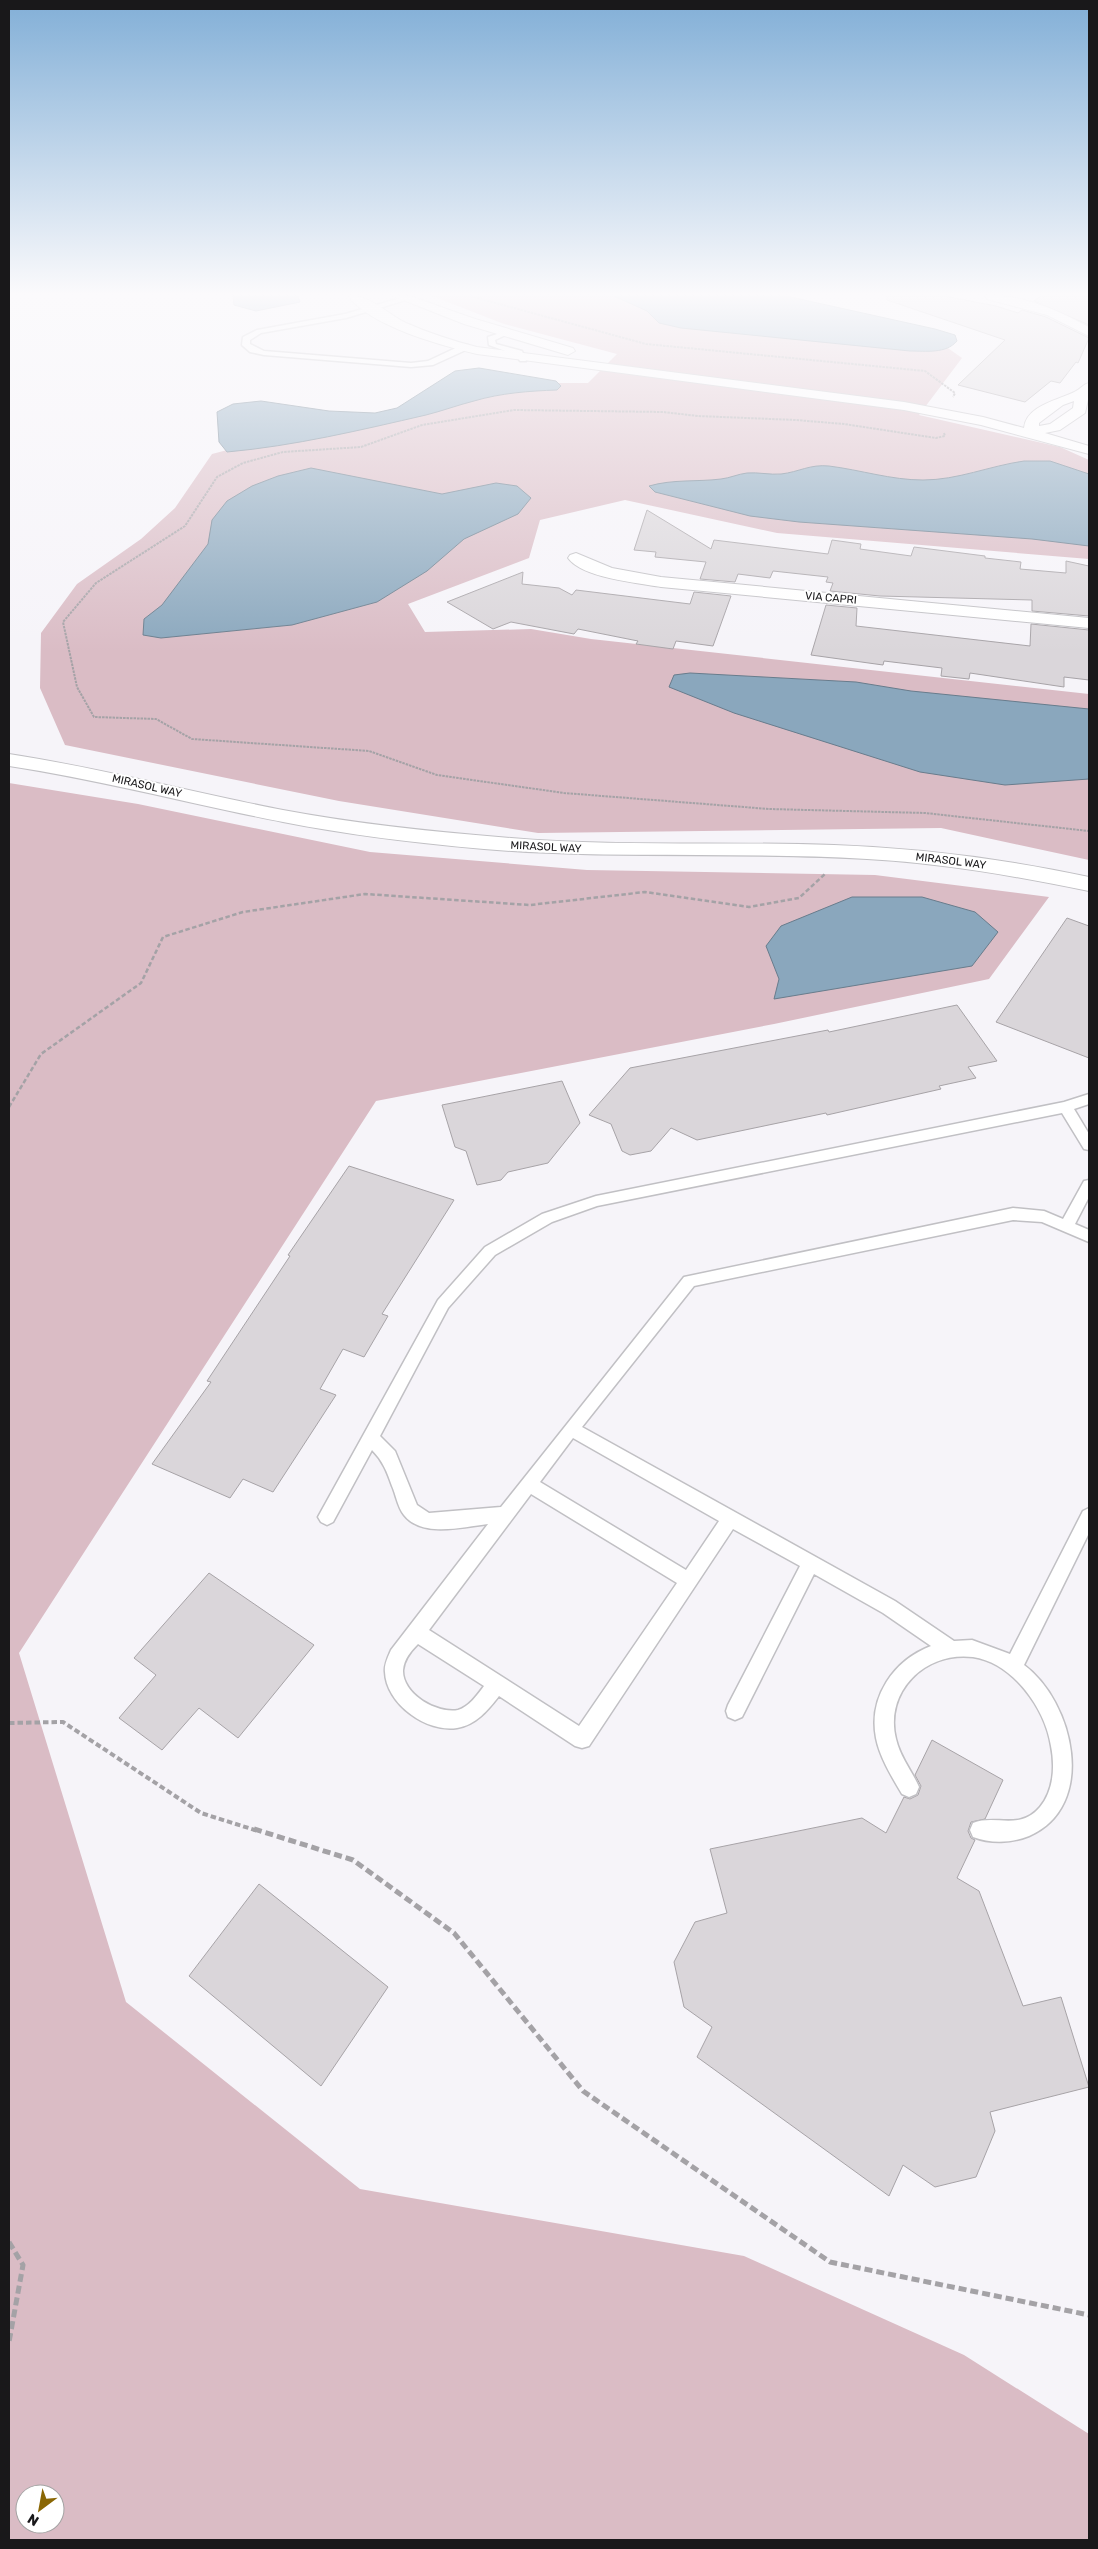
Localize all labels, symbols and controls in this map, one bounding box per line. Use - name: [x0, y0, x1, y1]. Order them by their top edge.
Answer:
- street label: VIA CAPRI: [805, 589, 857, 607]
- street label: MIRASOL WAY: [111, 772, 183, 800]
- street label: MIRASOL WAY: [510, 839, 582, 855]
- street label: MIRASOL WAY: [915, 850, 987, 872]
- north arrow: [15, 2484, 65, 2534]
- text: N: [25, 2510, 42, 2529]

